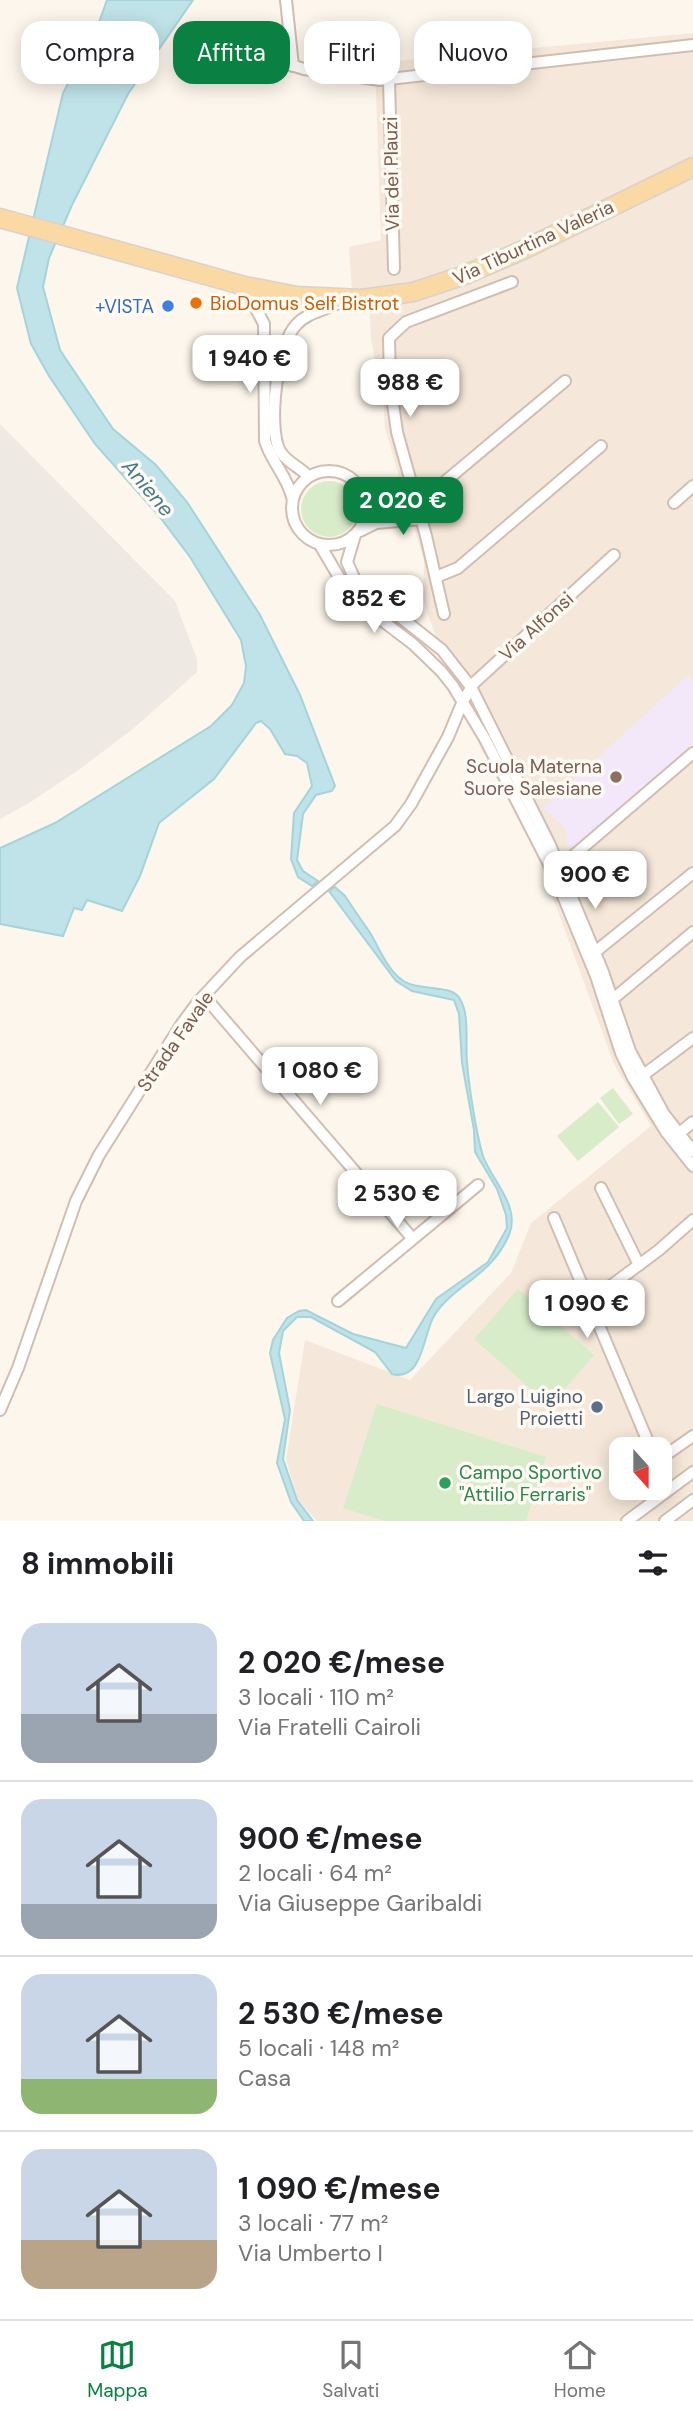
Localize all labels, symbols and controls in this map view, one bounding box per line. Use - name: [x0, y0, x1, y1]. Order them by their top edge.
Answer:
- chip: Compra: [21, 21, 159, 84]
- chip: Affitta: [173, 21, 290, 84]
- chip: Filtri: [304, 21, 400, 84]
- chip: Nuovo: [414, 21, 532, 84]
- street label: Via dei Plauzi: [378, 116, 405, 232]
- street label: Via Tiburtina Valeria: [449, 194, 618, 291]
- place label: BioDomus Self Bistrot: [210, 291, 399, 316]
- place label: +VISTA: [95, 294, 154, 319]
- marker: BioDomus Self Bistrot: [188, 295, 204, 311]
- marker: +VISTA: [160, 298, 176, 314]
- pin: 1 940 €: [185, 336, 315, 395]
- text: 1 940 €: [208, 343, 292, 373]
- pin: 988 €: [361, 360, 459, 419]
- text: 988 €: [376, 367, 444, 397]
- water label: Aniene: [115, 453, 180, 523]
- pin: 2 020 €: [338, 477, 468, 537]
- text: 2 020 €: [359, 485, 447, 515]
- pin: 852 €: [325, 576, 423, 635]
- text: 852 €: [341, 583, 407, 613]
- street label: Via Alfonsi: [494, 586, 579, 666]
- place label: Scuola Materna Suore Salesiane: [464, 754, 602, 801]
- marker: Scuola Materna Suore Salesiane: [608, 769, 624, 785]
- pin: 900 €: [546, 852, 644, 911]
- text: 900 €: [560, 859, 630, 889]
- street label: Strada Favale: [131, 986, 219, 1097]
- pin: 1 080 €: [255, 1048, 385, 1107]
- text: 1 080 €: [278, 1055, 362, 1085]
- pin: 2 530 €: [332, 1170, 462, 1230]
- text: 2 530 €: [354, 1178, 440, 1208]
- pin: 1 090 €: [522, 1280, 652, 1340]
- text: 1 090 €: [545, 1288, 629, 1318]
- place label: Largo Luigino Proietti: [467, 1384, 583, 1431]
- marker: Largo Luigino Proietti: [589, 1399, 605, 1415]
- north arrow: [609, 1437, 672, 1500]
- map controls: [609, 1437, 672, 1500]
- place label: Campo Sportivo "Attilio Ferraris": [459, 1460, 602, 1507]
- marker: Campo Sportivo "Attilio Ferraris": [437, 1475, 453, 1491]
- text: 8 immobili: [21, 1544, 174, 1583]
- icon: filters: [634, 1544, 672, 1582]
- text: 2 020 €/mese: [238, 1643, 445, 1682]
- icon: home: [77, 1651, 161, 1735]
- text: 3 locali · 110 m²: [238, 1682, 394, 1712]
- text: Via Fratelli Cairoli: [238, 1712, 421, 1742]
- text: 900 €/mese: [238, 1819, 423, 1858]
- icon: home: [77, 1827, 161, 1911]
- text: 2 locali · 64 m²: [238, 1858, 392, 1888]
- text: Via Giuseppe Garibaldi: [238, 1888, 482, 1918]
- text: 2 530 €/mese: [238, 1994, 444, 2033]
- icon: home: [77, 2002, 161, 2086]
- text: 5 locali · 148 m²: [238, 2033, 399, 2063]
- text: Casa: [238, 2063, 291, 2093]
- text: 1 090 €/mese: [238, 2169, 441, 2208]
- icon: home: [77, 2177, 161, 2261]
- text: 3 locali · 77 m²: [238, 2208, 388, 2238]
- text: Via Umberto I: [238, 2238, 383, 2268]
- tab: Mappa: [87, 2336, 148, 2403]
- tab: Salvati: [322, 2336, 379, 2403]
- tab: Home: [554, 2336, 606, 2403]

